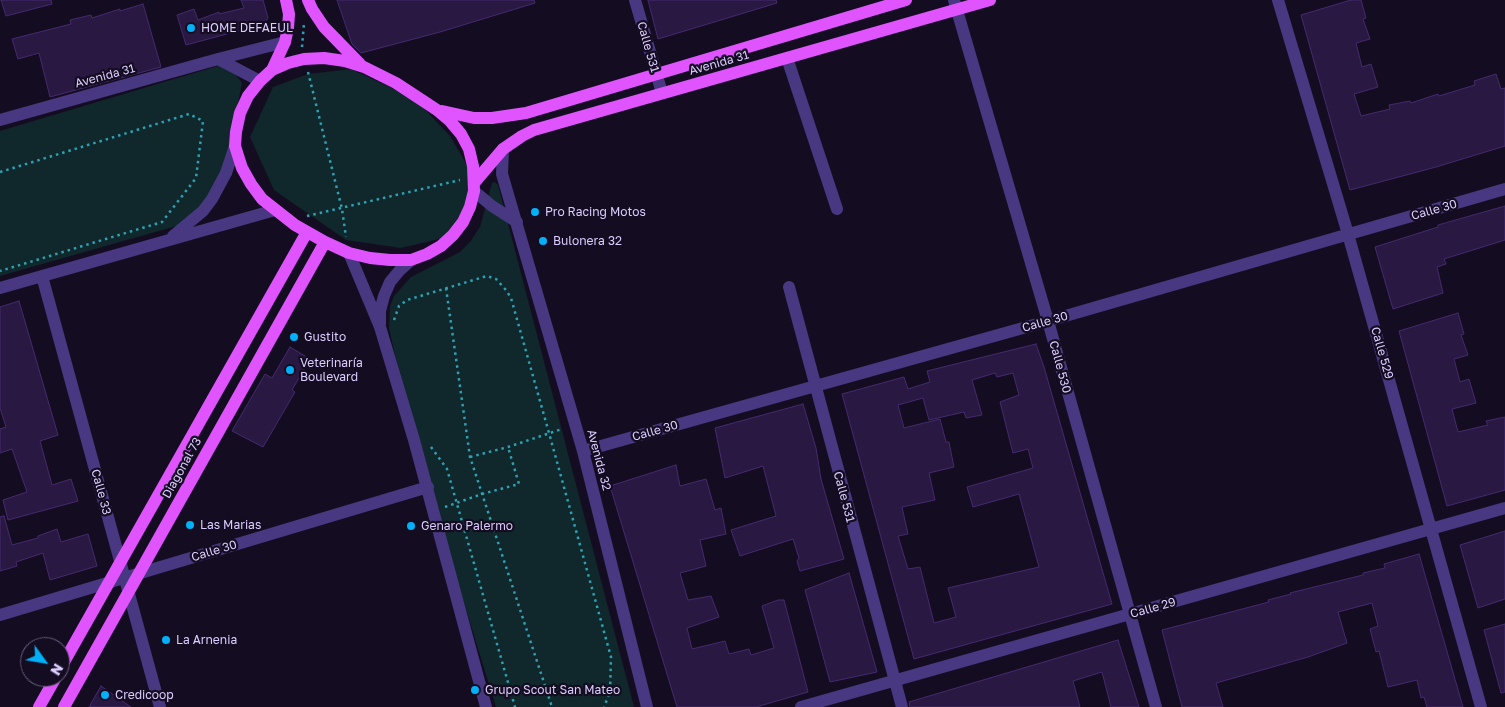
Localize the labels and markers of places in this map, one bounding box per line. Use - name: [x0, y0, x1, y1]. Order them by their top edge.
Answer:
- place label: HOME DEFAEUL: [201, 21, 293, 35]
- marker: HOME DEFAEUL: [185, 22, 197, 34]
- place label: Pro Racing Motos: [545, 205, 646, 219]
- marker: Pro Racing Motos: [529, 206, 541, 218]
- place label: Bulonera 32: [553, 234, 622, 248]
- marker: Bulonera 32: [537, 235, 549, 247]
- place label: Gustito: [304, 330, 346, 344]
- marker: Gustito: [288, 331, 300, 343]
- place label: Veterinaría Boulevard: [300, 356, 363, 384]
- marker: Veterinaría Boulevard: [284, 364, 296, 376]
- place label: Las Marias: [200, 518, 261, 532]
- marker: Las Marias: [184, 519, 196, 531]
- place label: Genaro Palermo: [421, 519, 513, 533]
- marker: Genaro Palermo: [405, 520, 417, 532]
- place label: La Arnenia: [176, 633, 237, 647]
- marker: La Arnenia: [160, 634, 172, 646]
- place label: Grupo Scout San Mateo: [485, 683, 620, 697]
- marker: Grupo Scout San Mateo: [469, 684, 481, 696]
- place label: Credicoop: [115, 688, 174, 702]
- marker: Credicoop: [99, 689, 111, 701]

